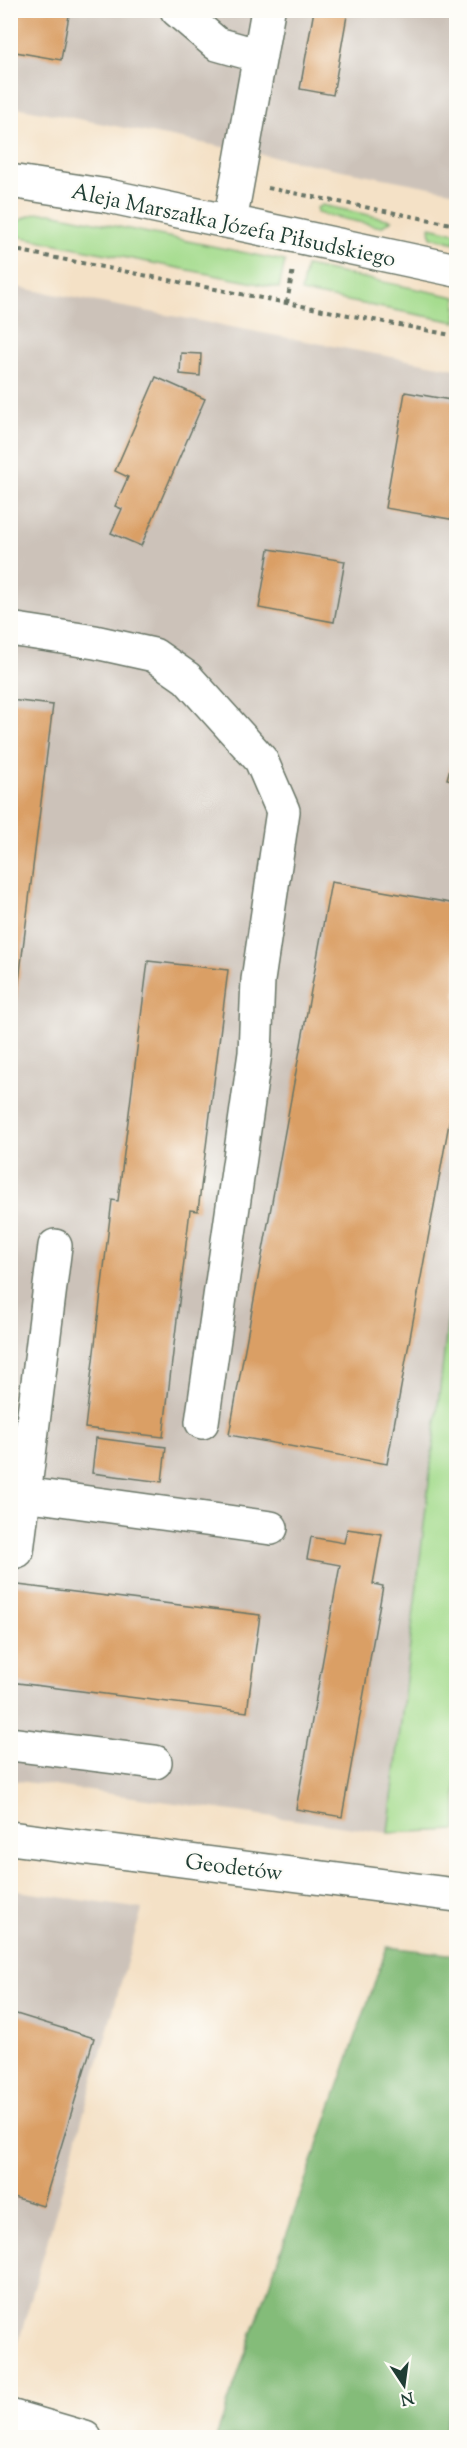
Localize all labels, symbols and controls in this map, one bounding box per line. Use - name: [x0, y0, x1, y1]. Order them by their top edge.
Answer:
- street label: Aleja Marszałka Józefa Piłsudskiego: [68, 177, 398, 277]
- street label: Geodetów: [183, 1847, 285, 1891]
- north arrow: [374, 2355, 434, 2415]
- text: N: [398, 2385, 416, 2410]

